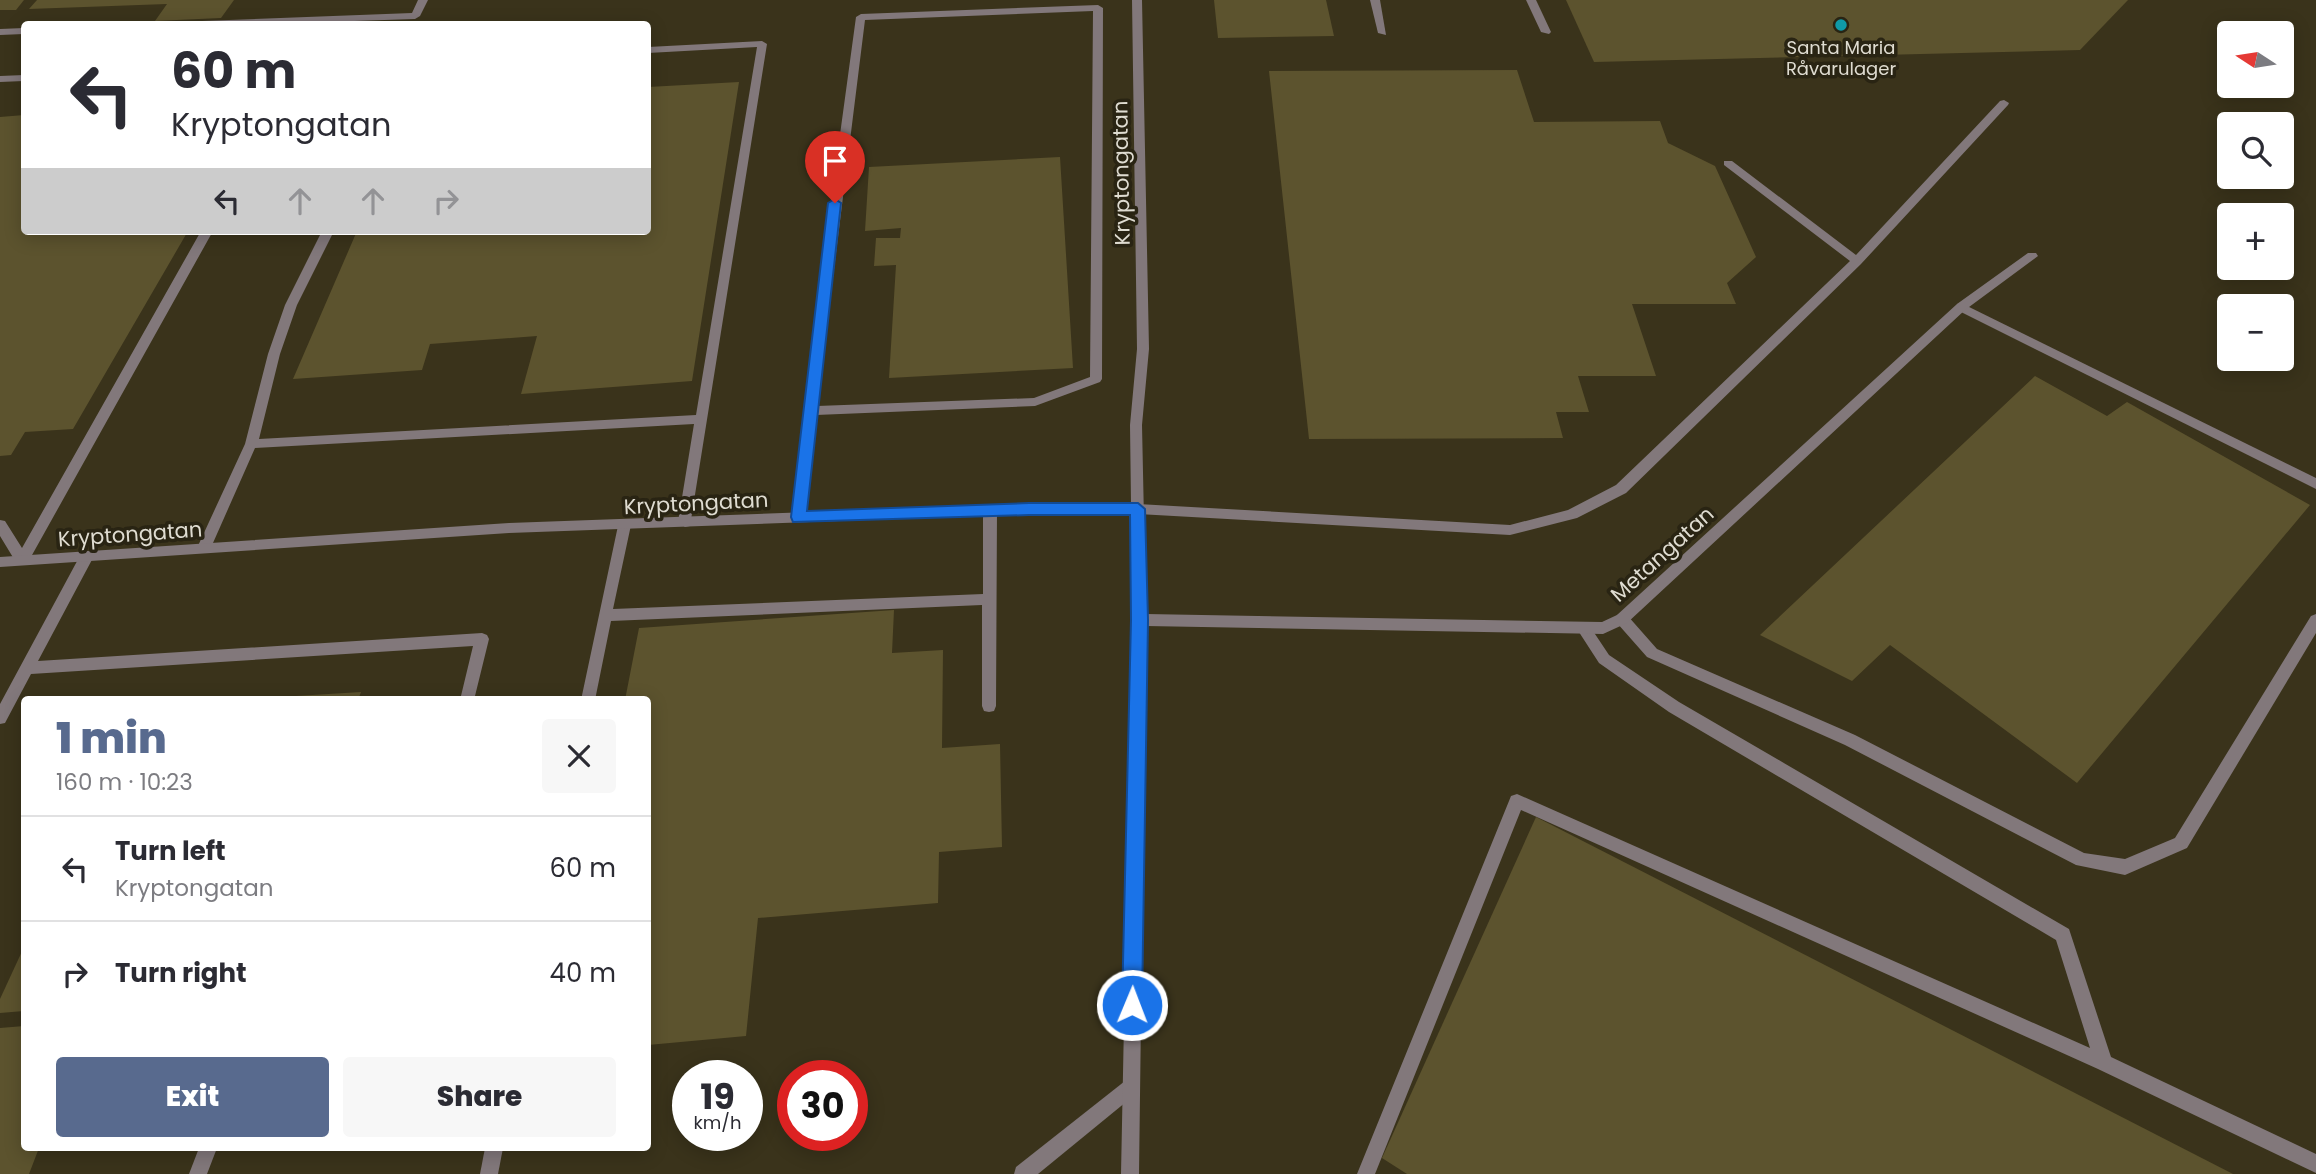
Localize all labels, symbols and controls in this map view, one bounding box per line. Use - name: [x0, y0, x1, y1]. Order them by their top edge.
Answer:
- marker: Santa Maria Råvarulager: [1833, 17, 1849, 33]
- north arrow: [2217, 21, 2294, 98]
- map controls: [2217, 21, 2294, 371]
- place label: Santa Maria Råvarulager: [1786, 35, 1896, 81]
- text: 60 m: [171, 37, 296, 105]
- icon: left: [56, 49, 147, 140]
- street label: Kryptongatan: [1105, 100, 1137, 246]
- text: Kryptongatan: [171, 102, 391, 147]
- button: search: [2217, 112, 2294, 189]
- pin: [805, 131, 865, 203]
- icon: arrive: [816, 142, 854, 180]
- icon: left: [208, 182, 246, 220]
- icon: ahead: [281, 182, 319, 220]
- icon: ahead: [354, 182, 392, 220]
- icon: right: [427, 182, 465, 220]
- button: +: [2217, 203, 2294, 280]
- button: −: [2217, 294, 2294, 371]
- street label: Kryptongatan: [623, 485, 769, 521]
- street label: Metangatan: [1604, 500, 1720, 608]
- street label: Kryptongatan: [57, 514, 203, 554]
- text: 1 min: [56, 709, 167, 768]
- button: close: [542, 719, 616, 793]
- text: 160 m · 10:23: [56, 766, 193, 798]
- text: Turn left: [115, 833, 226, 869]
- icon: left: [56, 850, 94, 888]
- text: 60 m: [549, 850, 616, 886]
- text: Kryptongatan: [115, 872, 273, 904]
- icon: right: [56, 955, 94, 993]
- text: Turn right: [115, 955, 247, 991]
- text: 40 m: [550, 955, 616, 991]
- position arrow: [1095, 968, 1169, 1042]
- button: Exit: [56, 1057, 329, 1137]
- button: Share: [343, 1057, 616, 1137]
- speed limit sign: 30: [777, 1060, 868, 1151]
- text: 19: [700, 1072, 735, 1121]
- text: km/h: [694, 1110, 741, 1135]

